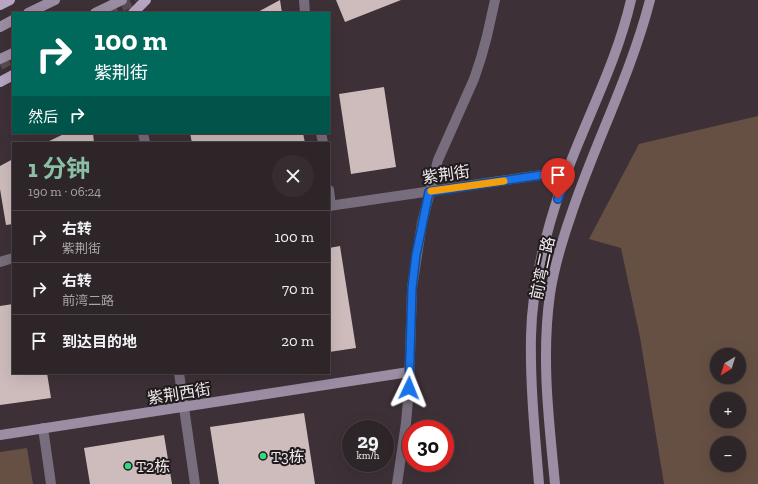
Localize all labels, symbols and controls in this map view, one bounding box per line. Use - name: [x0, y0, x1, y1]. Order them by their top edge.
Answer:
- text: 100 m: [94, 24, 167, 57]
- icon: right: [28, 28, 80, 80]
- text: 紫荆街: [94, 62, 148, 84]
- icon: right: [66, 104, 88, 126]
- text: 然后: [28, 108, 58, 126]
- text: 1 分钟: [28, 154, 90, 183]
- button: close: [272, 155, 314, 197]
- pin: [541, 158, 575, 199]
- street label: 紫荆街: [421, 162, 471, 187]
- icon: arrive: [547, 164, 569, 186]
- text: 190 m · 06:24: [28, 184, 101, 199]
- text: 右转: [62, 220, 92, 238]
- icon: right: [28, 226, 50, 248]
- text: 100 m: [275, 228, 314, 246]
- street label: 前湾二路: [527, 235, 558, 301]
- text: 紫荆街: [62, 241, 101, 256]
- text: 右转: [62, 272, 92, 290]
- icon: right: [28, 278, 50, 300]
- text: 70 m: [282, 280, 314, 298]
- text: 前湾二路: [62, 293, 114, 308]
- icon: arrive: [28, 330, 50, 352]
- text: 20 m: [281, 332, 314, 350]
- text: 到达目的地: [62, 333, 137, 351]
- north arrow: [710, 348, 746, 384]
- map controls: [710, 348, 746, 472]
- position arrow: [388, 367, 430, 409]
- street label: 紫荆西街: [146, 379, 212, 408]
- button: +: [710, 392, 746, 428]
- speed limit sign: 30: [402, 420, 454, 472]
- text: 29: [357, 429, 379, 453]
- button: −: [710, 436, 746, 472]
- place label: T3栋: [271, 447, 305, 466]
- text: km/h: [357, 450, 379, 462]
- marker: T3栋: [258, 451, 268, 461]
- place label: T2栋: [136, 457, 170, 476]
- marker: T2栋: [123, 461, 133, 471]

